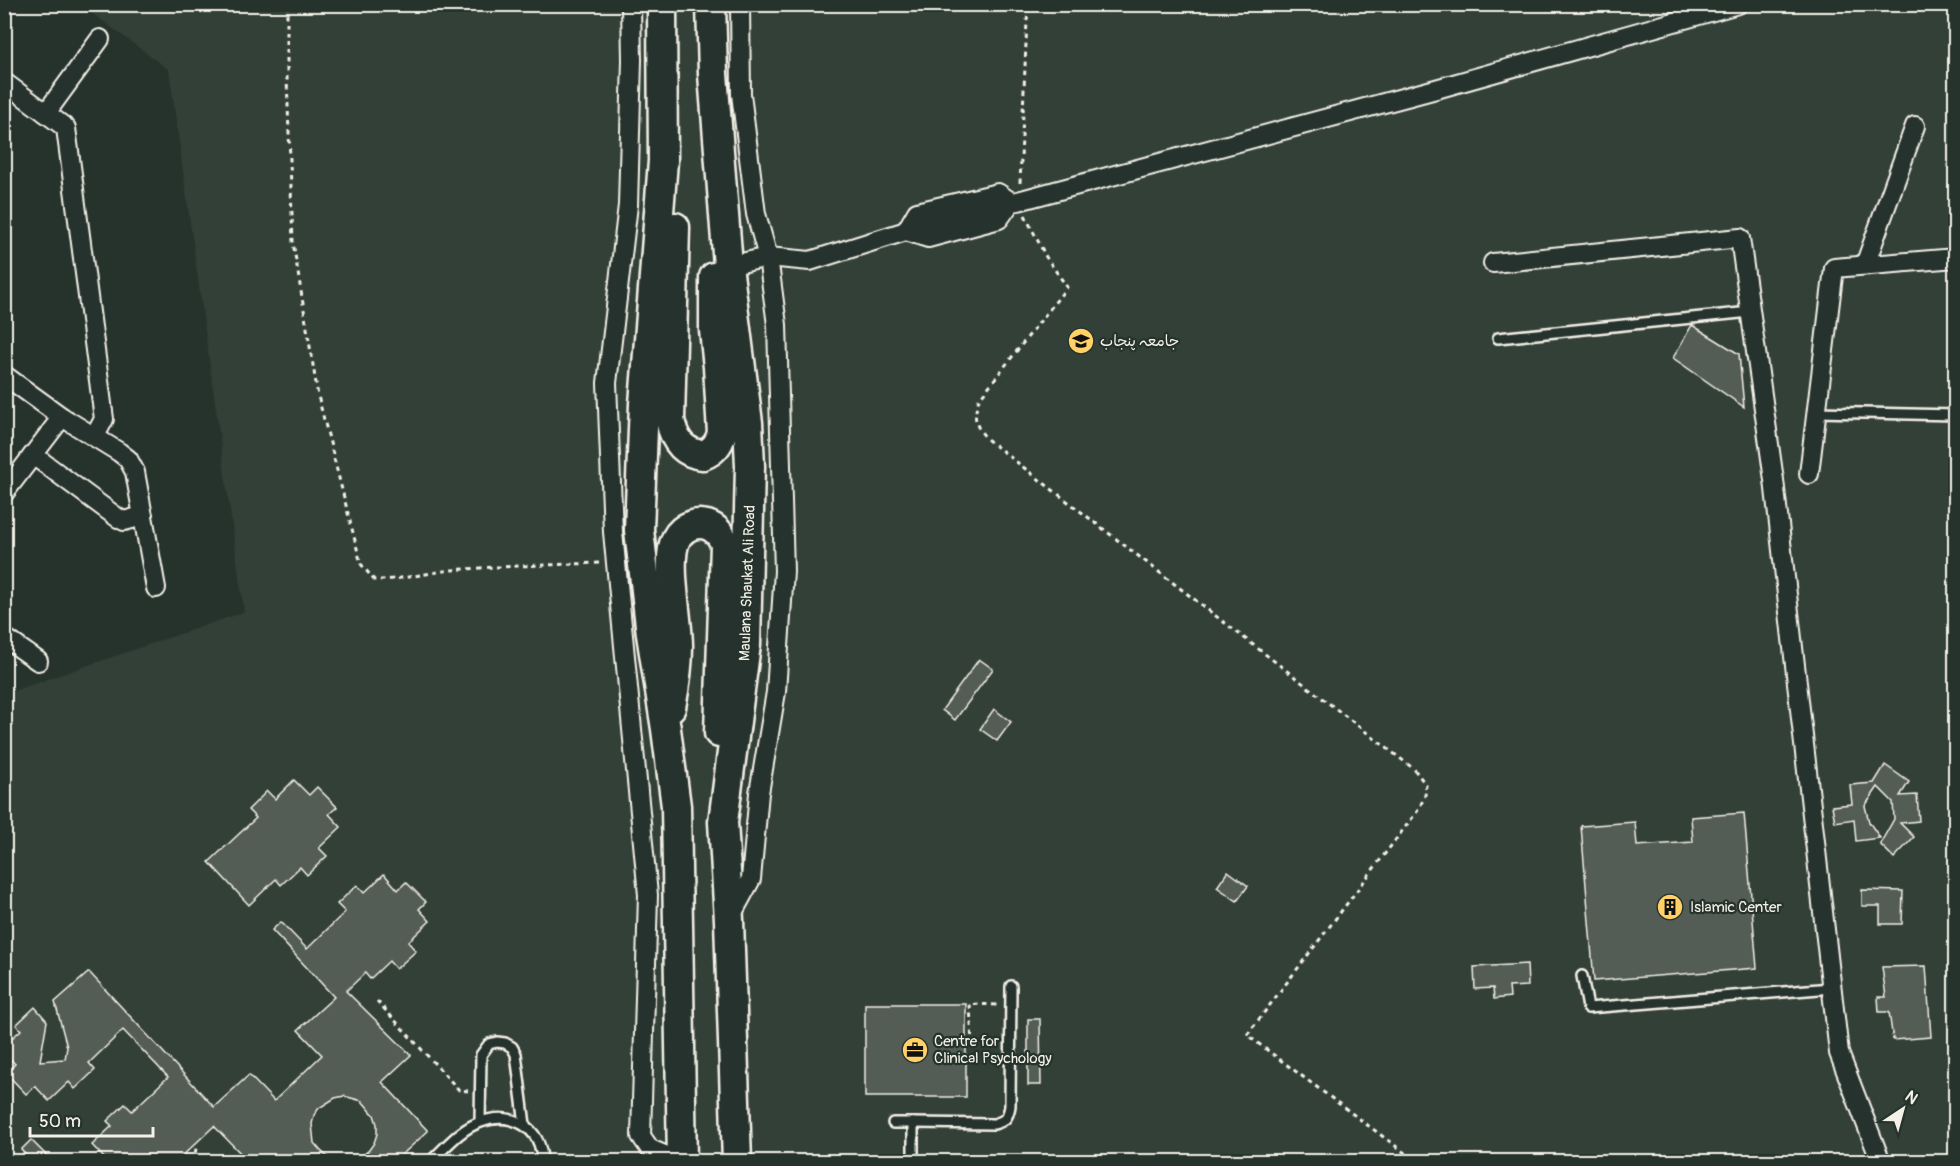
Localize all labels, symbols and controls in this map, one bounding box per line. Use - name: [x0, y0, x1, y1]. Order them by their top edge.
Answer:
- school or university icon: جامعہ پنجاب: [1066, 326, 1096, 356]
- place label: جامعہ پنجاب: [1100, 332, 1179, 351]
- street label: Maulana Shaukat Ali Road: [735, 505, 760, 661]
- building icon: Islamic Center: [1655, 892, 1685, 922]
- place label: Islamic Center: [1690, 898, 1782, 917]
- place label: Centre for Clinical Psychology: [934, 1032, 1052, 1068]
- office icon: Centre for Clinical Psychology: [900, 1035, 930, 1065]
- north arrow: [1873, 1079, 1933, 1139]
- text: N: [1901, 1086, 1922, 1109]
- scale bar: [30, 1100, 153, 1138]
- text: 50 m: [39, 1110, 81, 1133]

